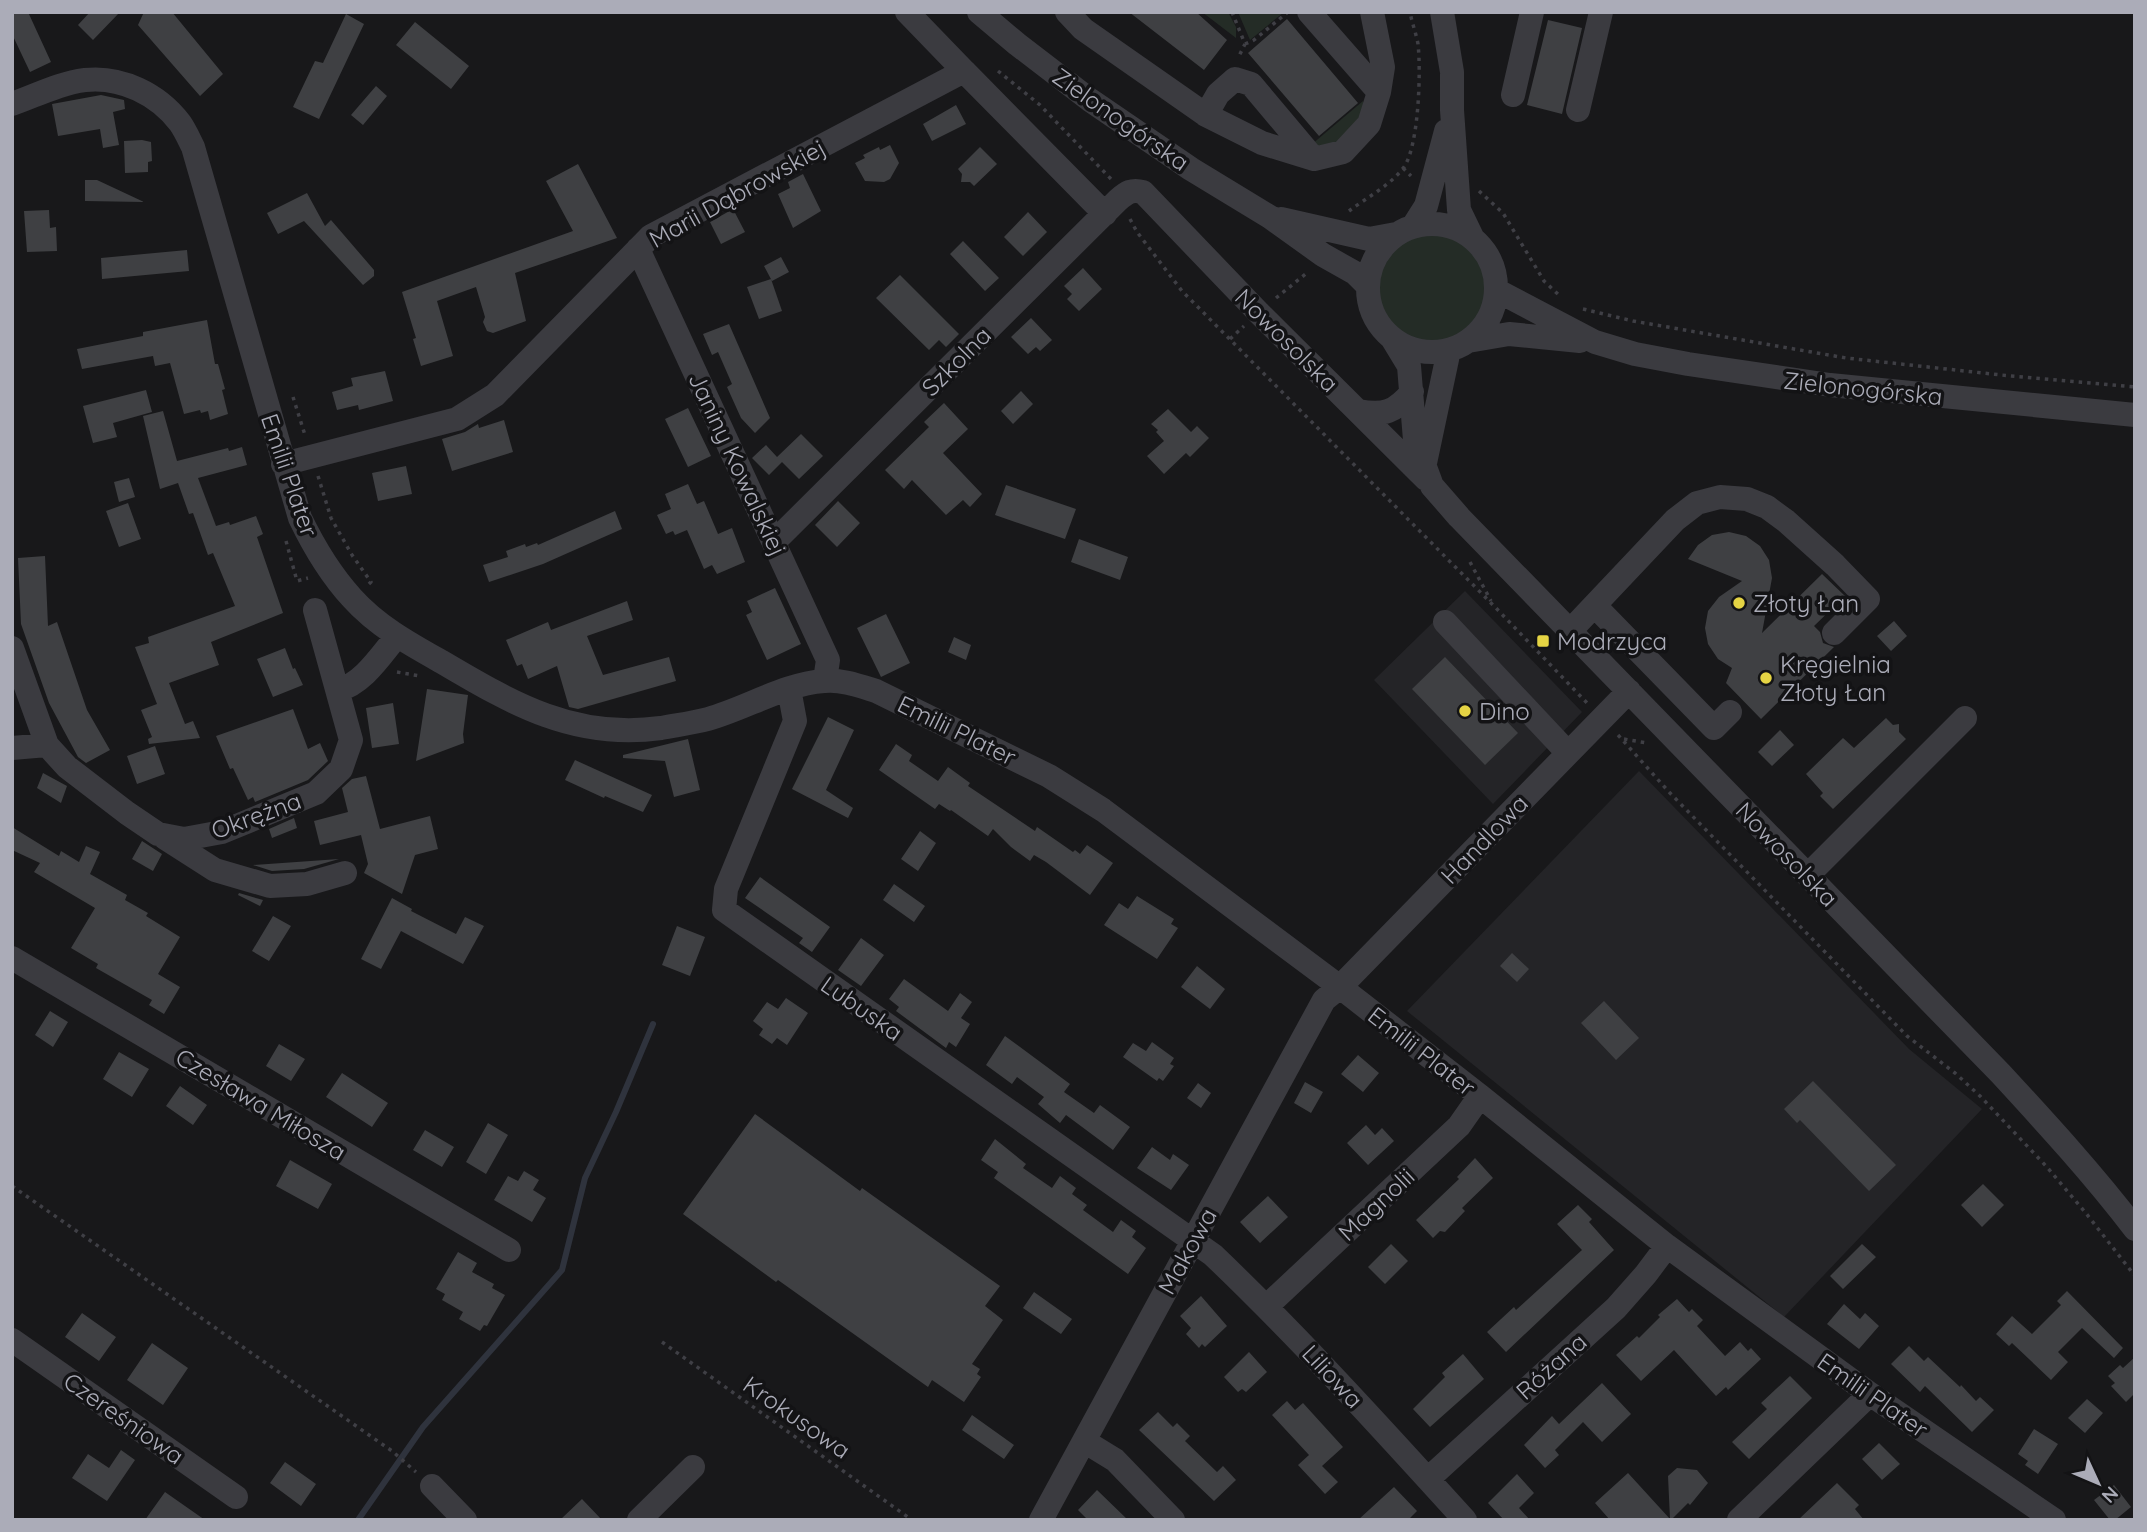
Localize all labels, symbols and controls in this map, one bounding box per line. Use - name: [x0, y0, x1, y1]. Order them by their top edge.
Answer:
- street label: Zielonogórska: [1047, 61, 1195, 177]
- street label: Marii Dąbrowskiej: [643, 132, 831, 254]
- street label: Nowosolska: [1229, 282, 1345, 398]
- street label: Szkolna: [915, 320, 997, 402]
- street label: Zielonogórska: [1782, 365, 1944, 411]
- street label: Janiny Kowalskiej: [682, 368, 794, 560]
- street label: Emilii Plater: [255, 410, 325, 540]
- place label: Złoty Łan: [1753, 588, 1859, 618]
- marker: Złoty Łan: [1731, 595, 1747, 611]
- place label: Modrzyca: [1557, 626, 1667, 656]
- marker: Modrzyca: [1535, 633, 1551, 649]
- place label: Kręgielnia Złoty Łan: [1780, 649, 1891, 707]
- marker: Kręgielnia Złoty Łan: [1758, 670, 1774, 686]
- street label: Emilii Plater: [893, 688, 1021, 772]
- place label: Dino: [1479, 696, 1530, 726]
- marker: Dino: [1457, 703, 1473, 719]
- street label: Okrężna: [207, 785, 305, 845]
- street label: Handlowa: [1434, 788, 1534, 890]
- street label: Nowosolska: [1730, 795, 1844, 913]
- street label: Lubuska: [815, 969, 909, 1047]
- street label: Emilii Plater: [1362, 1000, 1482, 1102]
- street label: Czesława Miłosza: [170, 1041, 352, 1167]
- street label: Magnolii: [1332, 1161, 1420, 1247]
- street label: Makowa: [1151, 1203, 1223, 1299]
- street label: Różana: [1509, 1326, 1593, 1406]
- street label: Liliowa: [1296, 1338, 1370, 1414]
- street label: Emilii Plater: [1812, 1346, 1934, 1444]
- street label: Czereśniowa: [58, 1365, 190, 1471]
- street label: Krokusowa: [738, 1369, 856, 1465]
- north arrow: [2063, 1448, 2133, 1518]
- text: N: [2097, 1481, 2124, 1508]

